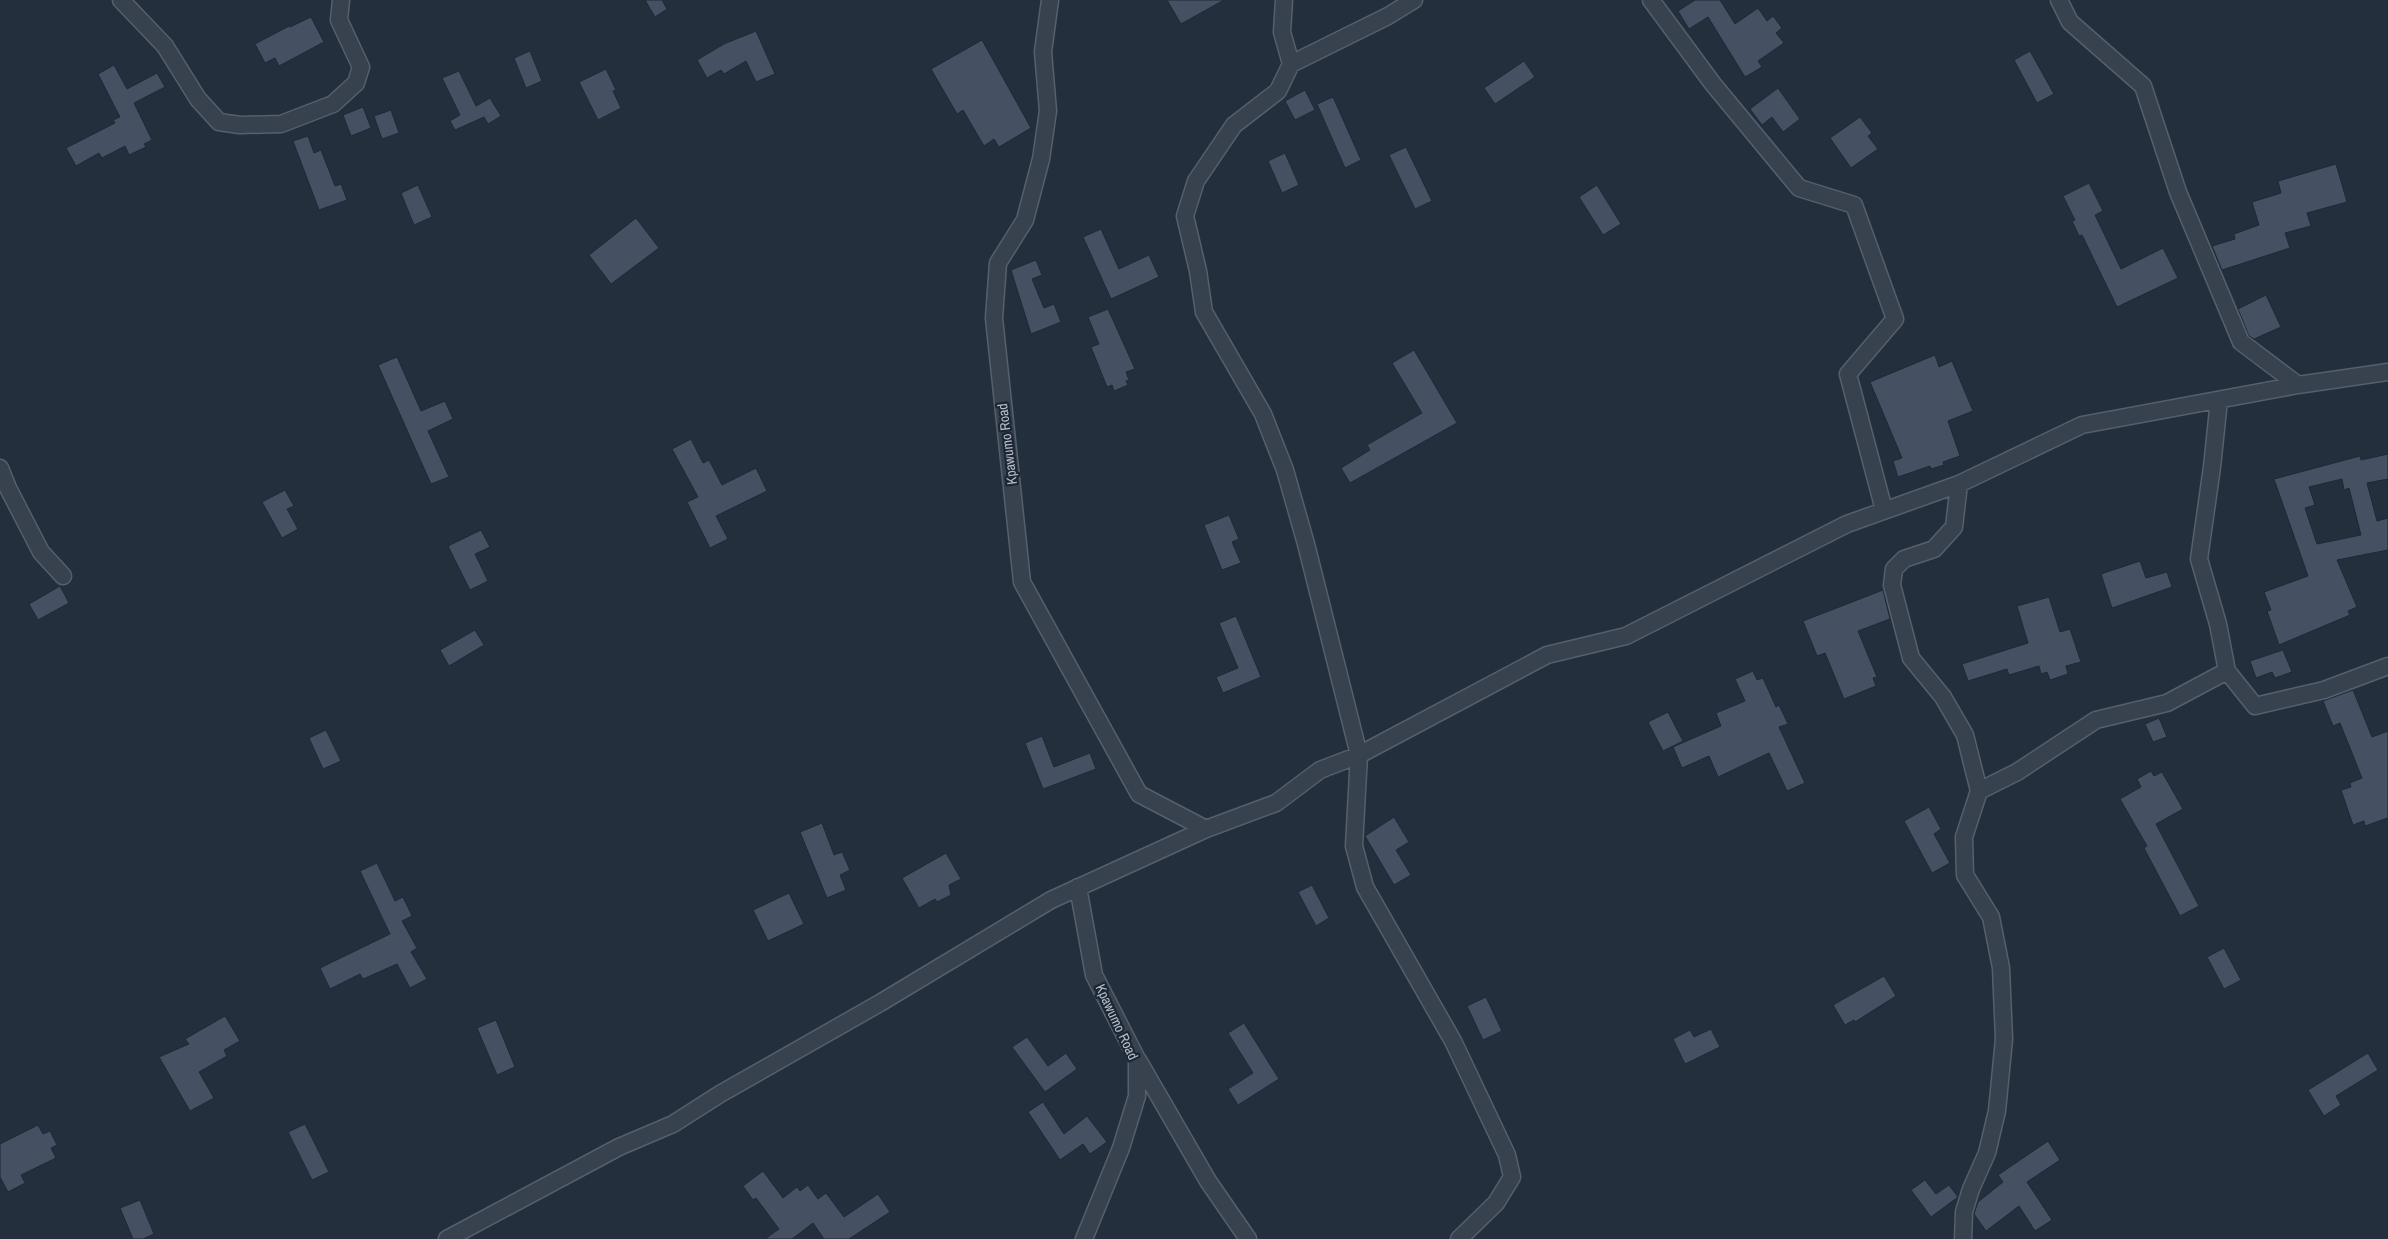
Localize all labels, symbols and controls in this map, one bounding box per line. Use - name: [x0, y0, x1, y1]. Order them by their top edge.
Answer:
- street label: Kpawumo Road: [993, 402, 1021, 486]
- street label: Kpawumo Road: [1092, 981, 1142, 1063]

